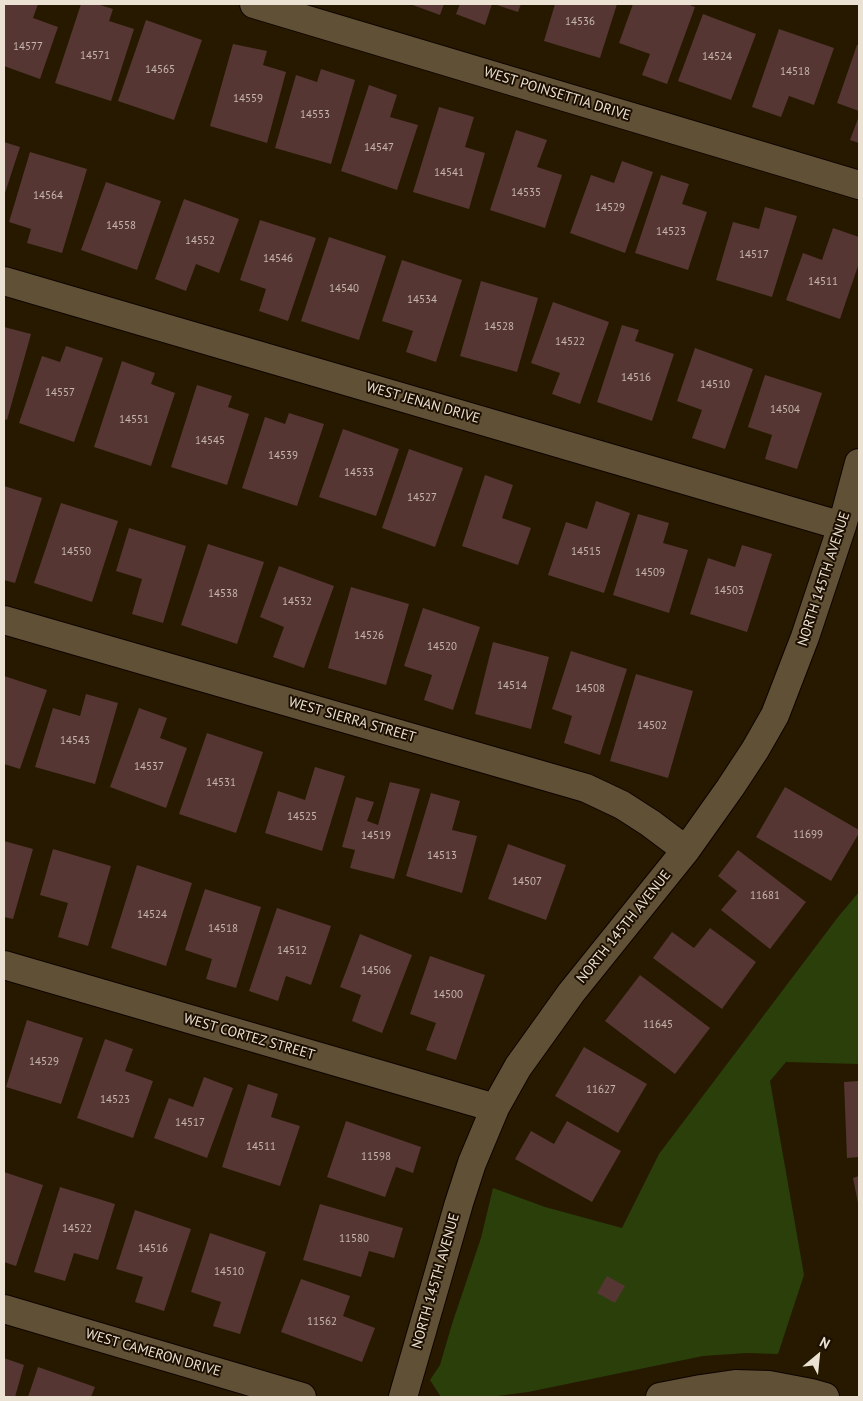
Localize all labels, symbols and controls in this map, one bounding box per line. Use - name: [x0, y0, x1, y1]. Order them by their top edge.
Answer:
- house number: 14536: [565, 15, 595, 29]
- house number: 14577: [13, 40, 43, 54]
- house number: 14571: [80, 49, 110, 63]
- house number: 14524: [702, 50, 732, 64]
- house number: 14565: [145, 63, 175, 77]
- street label: WEST POINSETTIA DRIVE: [482, 64, 632, 124]
- house number: 14518: [780, 65, 810, 79]
- house number: 14559: [233, 92, 263, 106]
- house number: 14553: [300, 108, 330, 122]
- house number: 14547: [364, 141, 394, 155]
- house number: 14541: [434, 166, 464, 180]
- house number: 14535: [511, 186, 541, 200]
- house number: 14564: [33, 189, 63, 203]
- house number: 14529: [595, 201, 625, 215]
- house number: 14558: [106, 219, 136, 233]
- house number: 14523: [656, 225, 686, 239]
- house number: 14552: [185, 234, 215, 248]
- house number: 14517: [739, 248, 769, 262]
- house number: 14546: [263, 252, 293, 266]
- house number: 14511: [808, 275, 838, 289]
- house number: 14540: [329, 282, 359, 296]
- house number: 14534: [407, 293, 437, 307]
- house number: 14528: [484, 320, 514, 334]
- house number: 14522: [555, 335, 585, 349]
- house number: 14516: [621, 371, 651, 385]
- house number: 14510: [700, 378, 730, 392]
- street label: WEST JENAN DRIVE: [364, 379, 482, 427]
- house number: 14557: [45, 386, 75, 400]
- house number: 14504: [770, 403, 800, 417]
- house number: 14551: [119, 413, 149, 427]
- house number: 14545: [195, 434, 225, 448]
- house number: 14539: [268, 449, 298, 463]
- house number: 14533: [344, 466, 374, 480]
- house number: 14527: [407, 491, 437, 505]
- street label: NORTH 145TH AVENUE: [794, 510, 854, 648]
- house number: 14550: [61, 545, 91, 559]
- house number: 14515: [571, 545, 601, 559]
- house number: 14509: [635, 566, 665, 580]
- house number: 14503: [714, 584, 744, 598]
- house number: 14538: [208, 587, 238, 601]
- house number: 14532: [282, 595, 312, 609]
- house number: 14526: [354, 629, 384, 643]
- house number: 14520: [427, 640, 457, 654]
- house number: 14514: [497, 679, 527, 693]
- house number: 14508: [575, 682, 605, 696]
- street label: WEST SIERRA STREET: [286, 694, 418, 746]
- house number: 14502: [637, 719, 667, 733]
- house number: 14543: [60, 734, 90, 748]
- house number: 14537: [134, 760, 164, 774]
- house number: 14531: [206, 776, 236, 790]
- house number: 14525: [287, 810, 317, 824]
- house number: 11699: [793, 828, 823, 842]
- house number: 14519: [361, 829, 391, 843]
- house number: 14513: [427, 849, 457, 863]
- street label: NORTH 145TH AVENUE: [573, 867, 675, 987]
- house number: 14507: [512, 875, 542, 889]
- house number: 11681: [750, 889, 780, 903]
- house number: 14524: [137, 908, 167, 922]
- house number: 14518: [208, 922, 238, 936]
- house number: 14512: [277, 944, 307, 958]
- house number: 14506: [361, 964, 391, 978]
- house number: 14500: [433, 988, 463, 1002]
- street label: WEST CORTEZ STREET: [181, 1010, 317, 1064]
- house number: 11645: [643, 1018, 673, 1032]
- house number: 14529: [29, 1055, 59, 1069]
- house number: 11627: [586, 1083, 616, 1097]
- house number: 14523: [100, 1093, 130, 1107]
- house number: 14517: [175, 1116, 205, 1130]
- house number: 14511: [246, 1140, 276, 1154]
- house number: 11598: [361, 1150, 391, 1164]
- street label: NORTH 145TH AVENUE: [409, 1211, 463, 1351]
- house number: 14522: [62, 1222, 92, 1236]
- house number: 11580: [339, 1232, 369, 1246]
- house number: 14516: [138, 1242, 168, 1256]
- house number: 14510: [214, 1265, 244, 1279]
- house number: 11562: [307, 1315, 337, 1329]
- street label: WEST CAMERON DRIVE: [83, 1326, 223, 1380]
- north arrow: [793, 1331, 843, 1381]
- text: N: [817, 1333, 833, 1353]

